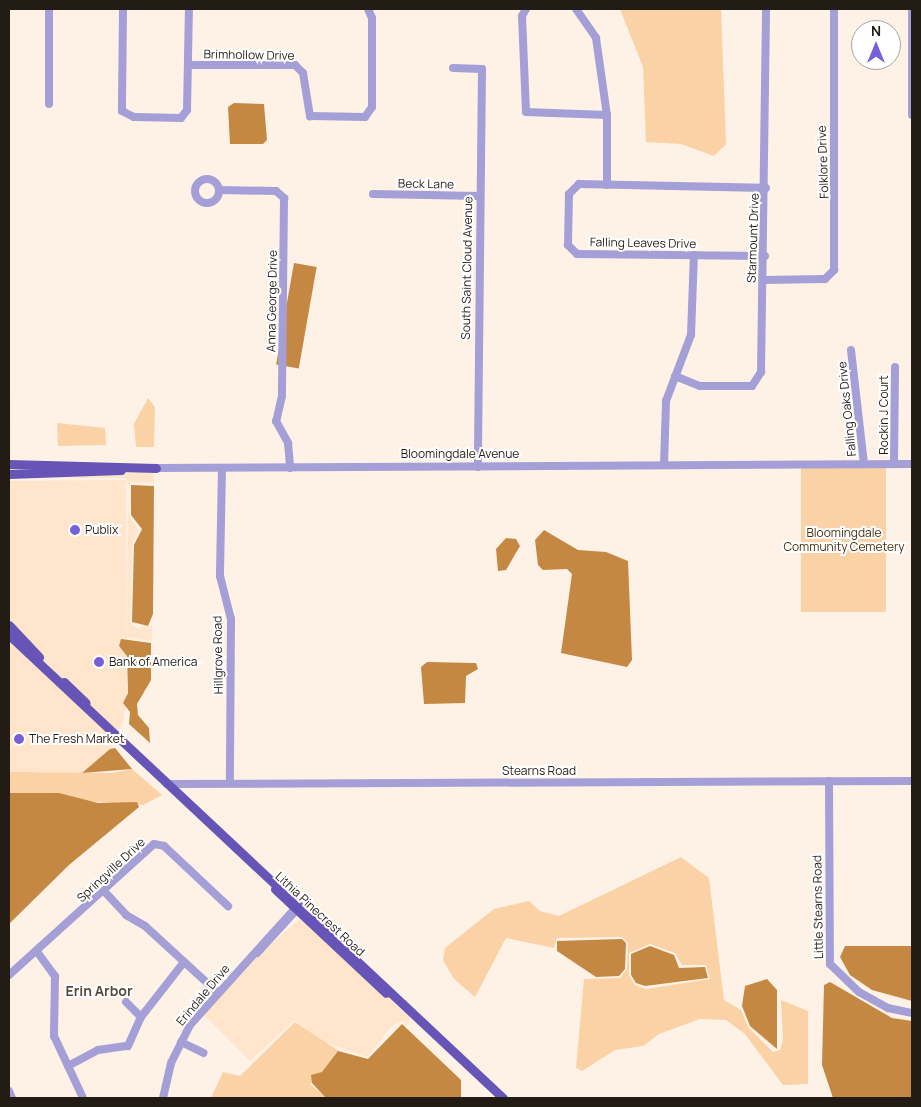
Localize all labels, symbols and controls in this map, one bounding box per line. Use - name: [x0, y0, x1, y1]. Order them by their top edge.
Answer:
- north arrow: [851, 20, 901, 70]
- text: N: [871, 21, 881, 40]
- street label: Brimhollow Drive: [203, 47, 295, 63]
- street label: Folklore Drive: [815, 125, 831, 199]
- street label: Beck Lane: [398, 176, 454, 192]
- street label: Starmount Drive: [744, 193, 762, 283]
- street label: South Saint Cloud Avenue: [459, 196, 475, 340]
- street label: Falling Leaves Drive: [590, 235, 696, 251]
- street label: Anna George Drive: [264, 250, 280, 352]
- street label: Falling Oaks Drive: [835, 361, 859, 457]
- street label: Rockin J Court: [877, 375, 891, 455]
- street label: Bloomingdale Avenue: [401, 447, 519, 461]
- place label: Publix: [85, 523, 118, 537]
- marker: Publix: [69, 524, 81, 536]
- park label: Bloomingdale Community Cemetery: [783, 526, 905, 554]
- street label: Hillgrove Road: [210, 616, 226, 694]
- place label: Bank of America: [109, 655, 197, 669]
- marker: Bank of America: [93, 656, 105, 668]
- place label: The Fresh Market: [29, 732, 125, 746]
- marker: The Fresh Market: [13, 733, 25, 745]
- street label: Stearns Road: [502, 764, 576, 778]
- street label: Springville Drive: [74, 835, 148, 905]
- street label: Little Stearns Road: [810, 855, 826, 959]
- street label: Lithia Pinecrest Road: [272, 869, 368, 959]
- street label: Erindale Drive: [173, 962, 233, 1028]
- district label: Erin Arbor: [65, 983, 133, 999]

